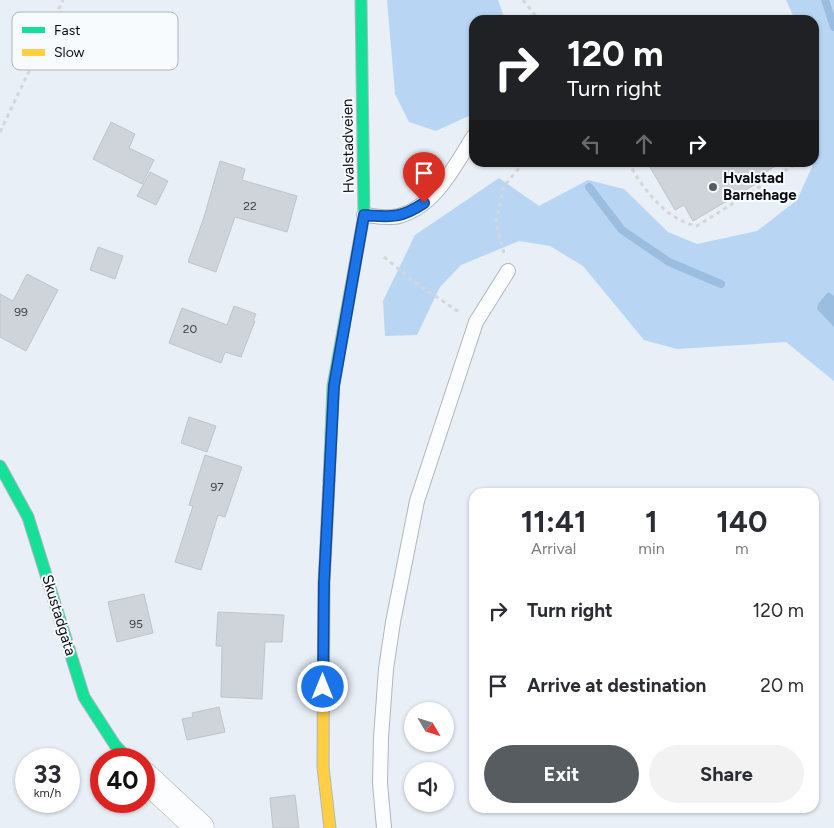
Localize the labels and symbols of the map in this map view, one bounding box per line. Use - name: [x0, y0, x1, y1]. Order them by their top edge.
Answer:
- legend: [12, 12, 178, 70]
- text: Fast: [54, 22, 80, 39]
- text: Slow: [54, 44, 85, 61]
- street label: Hvalstadveien: [338, 98, 358, 194]
- pin: [403, 152, 445, 203]
- place label: Hvalstad Barnehage: [723, 169, 797, 204]
- marker: Hvalstad Barnehage: [707, 181, 719, 193]
- house number: 22: [243, 199, 257, 213]
- house number: 99: [14, 305, 28, 319]
- house number: 20: [183, 322, 198, 336]
- house number: 97: [210, 480, 224, 494]
- street label: Skustadgata: [38, 572, 80, 658]
- house number: 95: [129, 617, 143, 631]
- position arrow: [296, 660, 348, 712]
- north arrow: [404, 702, 454, 752]
- speed limit sign: 40: [90, 748, 155, 813]

